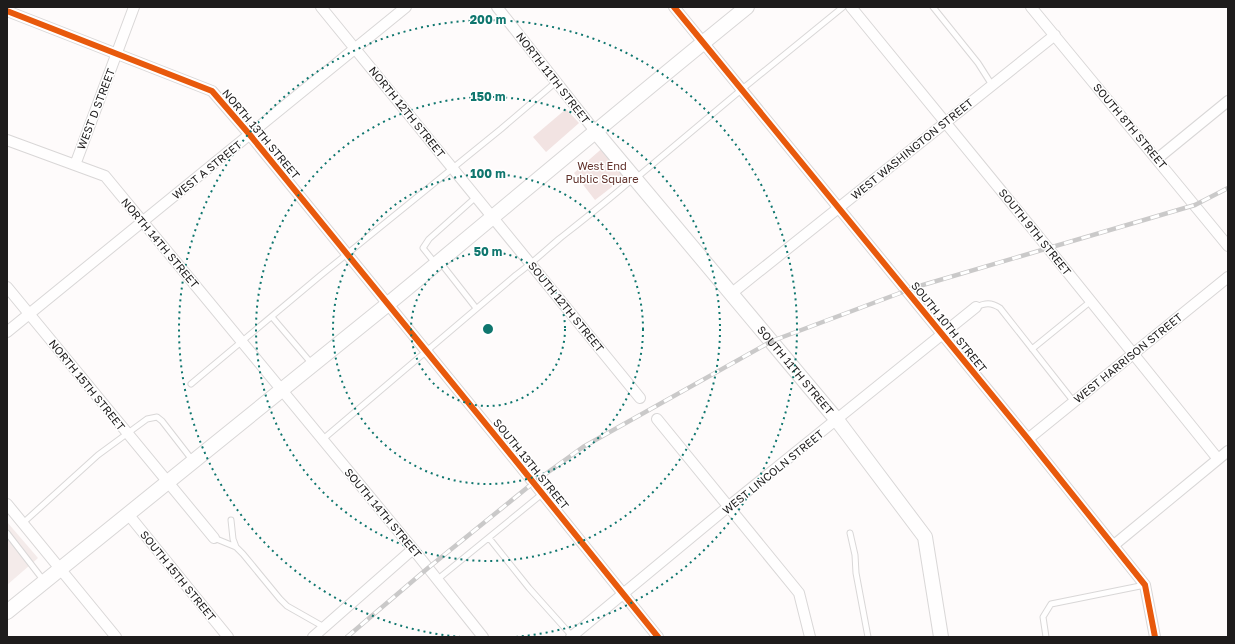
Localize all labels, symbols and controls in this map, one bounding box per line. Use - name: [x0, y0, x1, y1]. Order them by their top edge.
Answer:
- text: 200 m: [470, 12, 506, 27]
- street label: NORTH 11TH STREET: [514, 30, 593, 126]
- street label: NORTH 12TH STREET: [367, 64, 448, 160]
- street label: WEST D STREET: [74, 66, 117, 151]
- street label: SOUTH 8TH STREET: [1091, 80, 1170, 171]
- street label: NORTH 13TH STREET: [220, 86, 303, 181]
- text: 150 m: [471, 89, 505, 104]
- street label: WEST WASHINGTON STREET: [848, 95, 975, 202]
- street label: WEST A STREET: [169, 138, 244, 202]
- park label: West End Public Square: [565, 159, 639, 185]
- text: 100 m: [470, 166, 506, 181]
- street label: SOUTH 9TH STREET: [997, 186, 1074, 278]
- street label: NORTH 14TH STREET: [119, 195, 202, 290]
- text: 50 m: [474, 244, 502, 259]
- street label: SOUTH 12TH STREET: [526, 259, 607, 355]
- street label: SOUTH 10TH STREET: [909, 279, 990, 375]
- street label: WEST HARRISON STREET: [1071, 310, 1185, 405]
- centre of rings: [481, 322, 495, 336]
- street label: SOUTH 11TH STREET: [755, 323, 837, 417]
- street label: NORTH 15TH STREET: [47, 337, 128, 433]
- street label: SOUTH 13TH STREET: [491, 416, 572, 512]
- street label: WEST LINCOLN STREET: [719, 427, 826, 516]
- street label: SOUTH 14TH STREET: [342, 465, 425, 560]
- street label: SOUTH 15TH STREET: [138, 528, 219, 624]

